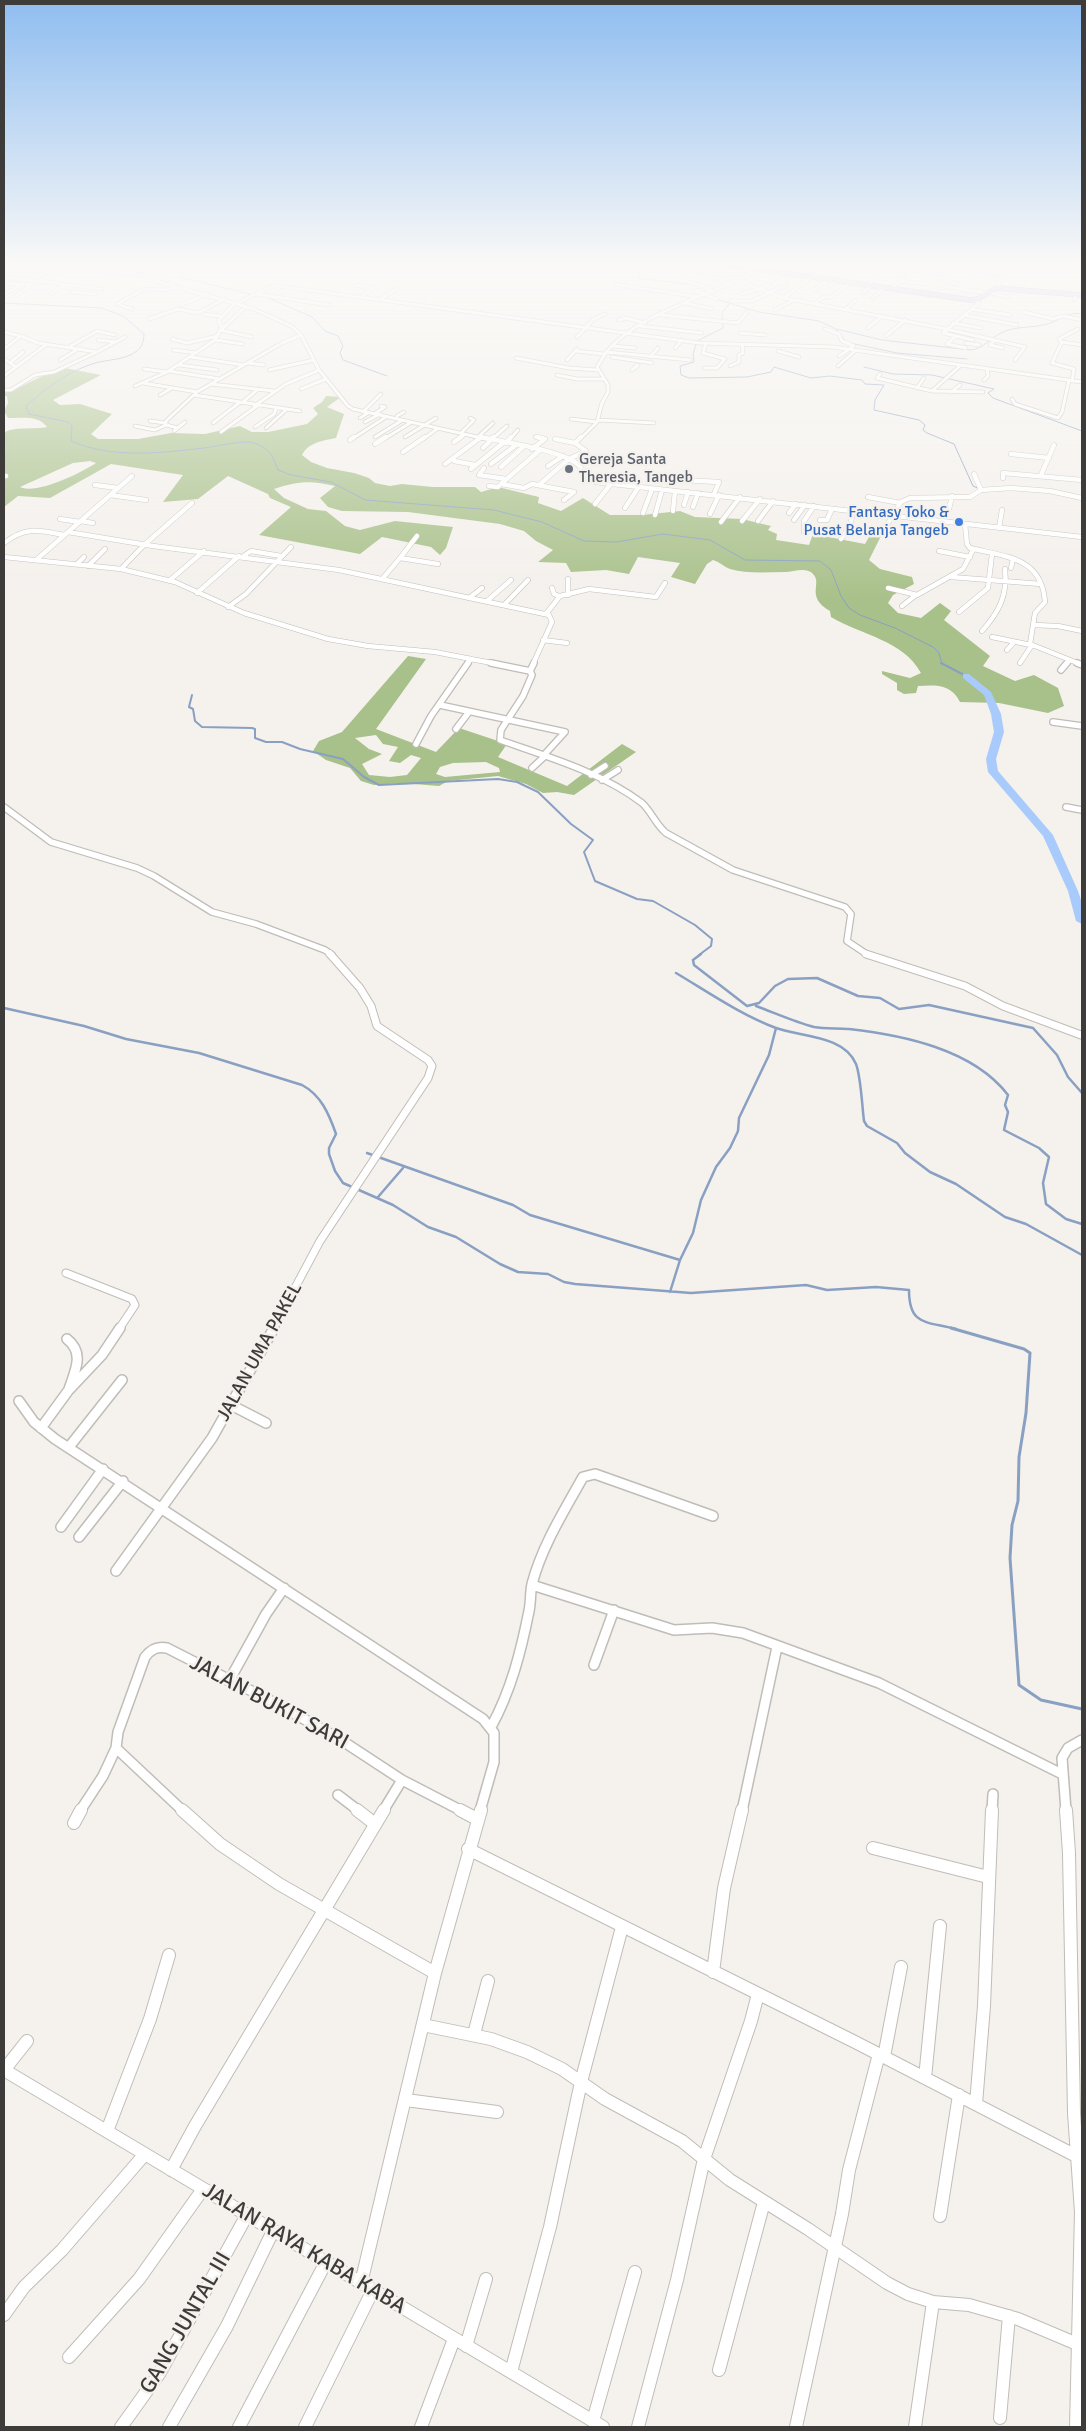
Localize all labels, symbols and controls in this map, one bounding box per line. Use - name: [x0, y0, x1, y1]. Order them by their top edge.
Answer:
- place label: Gereja Santa Theresia, Tangeb: [579, 450, 693, 488]
- marker: Gereja Santa Theresia, Tangeb: [563, 463, 575, 475]
- place label: Fantasy Toko & Pusat Belanja Tangeb: [804, 503, 949, 541]
- marker: Fantasy Toko & Pusat Belanja Tangeb: [953, 516, 965, 528]
- street label: JALAN UMA PAKEL: [212, 1279, 308, 1425]
- street label: JALAN BUKIT SARI: [185, 1650, 353, 1756]
- street label: JALAN RAYA KABA KABA: [197, 2178, 411, 2320]
- street label: GANG JUNTAL III: [135, 2247, 237, 2399]

